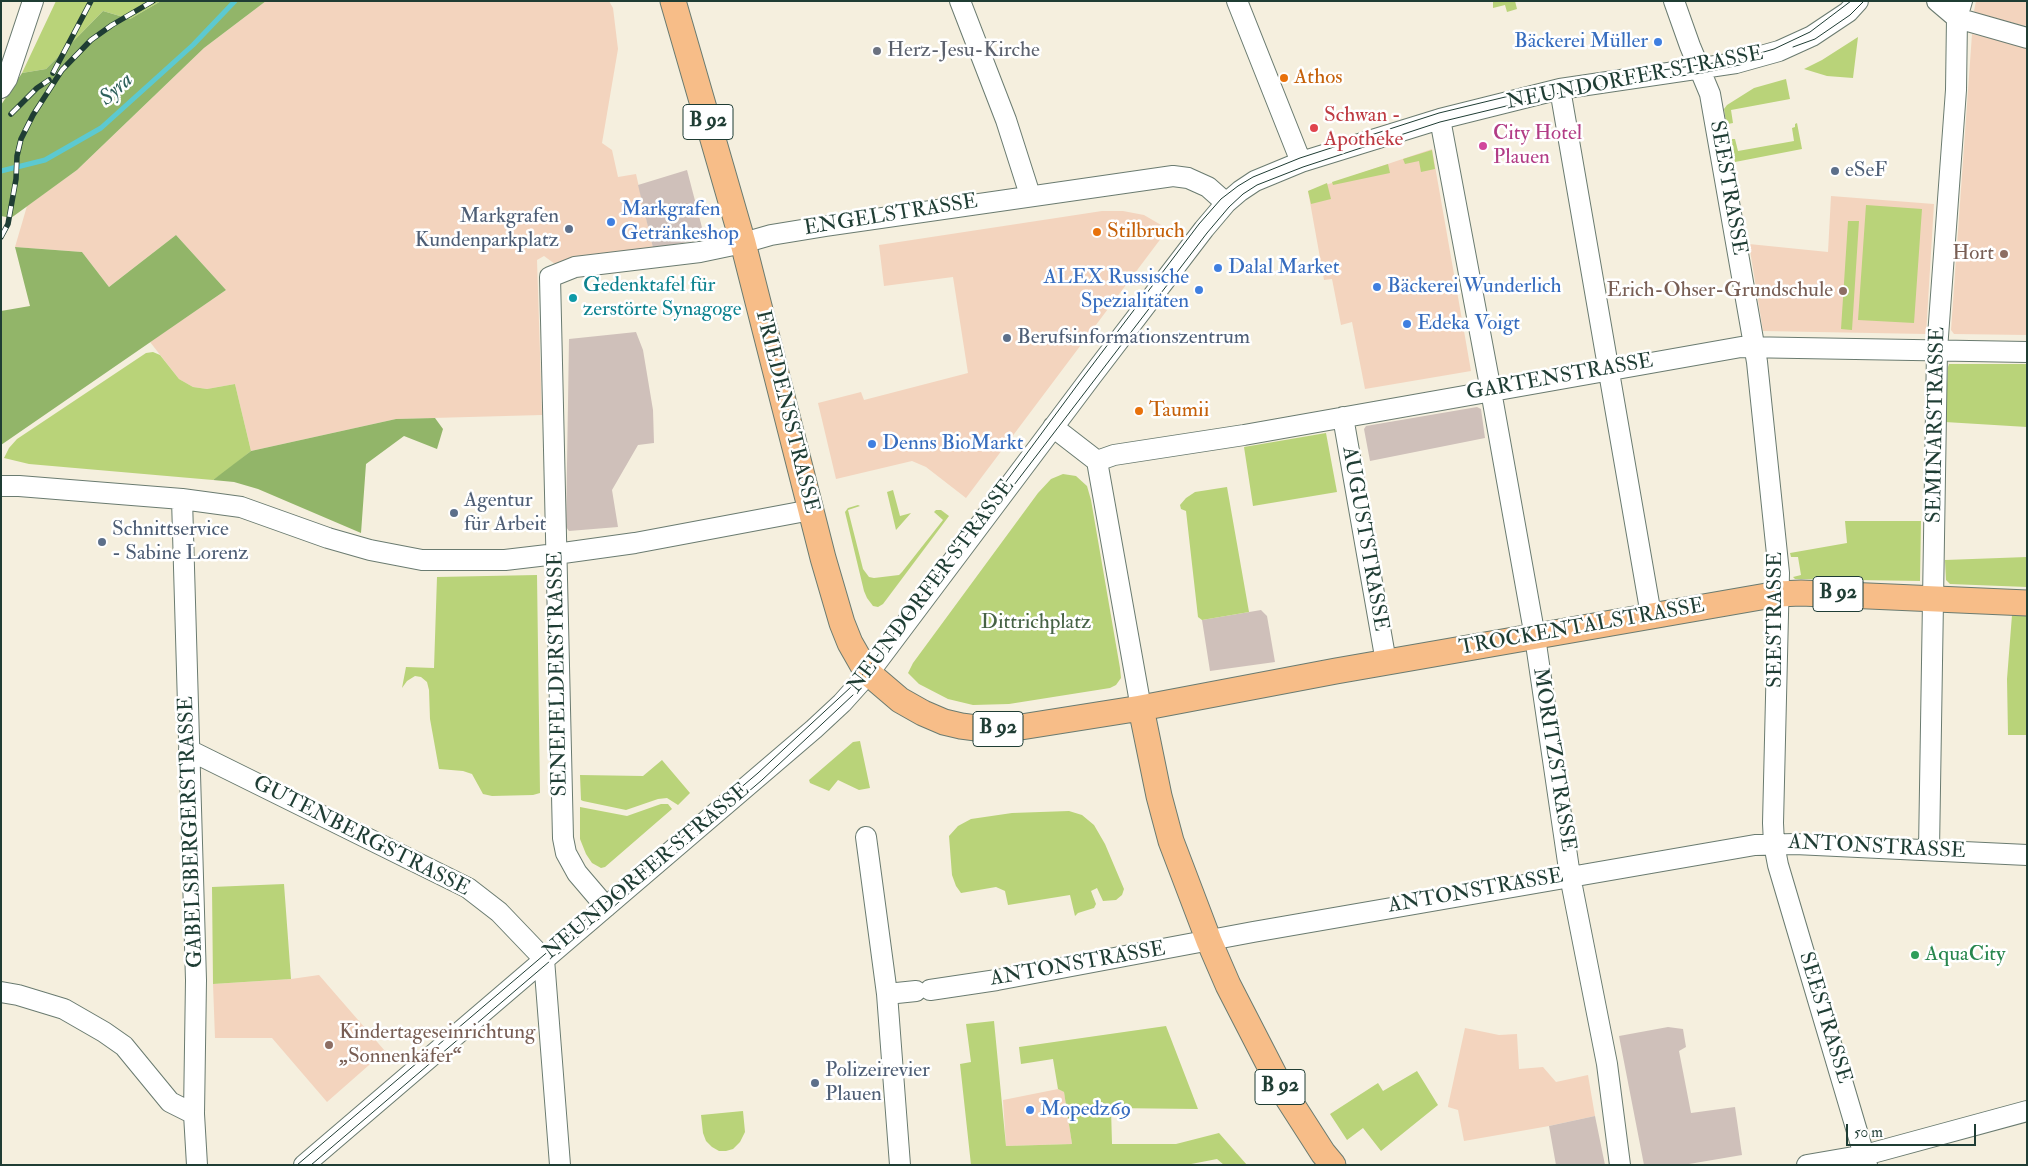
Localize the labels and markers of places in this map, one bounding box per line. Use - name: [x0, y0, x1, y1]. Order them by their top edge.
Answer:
- place label: Bäckerei Müller: [1514, 29, 1648, 55]
- marker: Bäckerei Müller: [1652, 36, 1664, 48]
- place label: Herz-Jesu-Kirche: [887, 38, 1040, 64]
- marker: Herz-Jesu-Kirche: [871, 45, 883, 57]
- place label: Athos: [1294, 65, 1342, 91]
- marker: Athos: [1278, 72, 1290, 84]
- place label: Schwan - Apotheke: [1324, 103, 1403, 153]
- place label: City Hotel Plauen: [1493, 121, 1582, 171]
- marker: Schwan - Apotheke: [1308, 122, 1320, 134]
- marker: City Hotel Plauen: [1477, 140, 1489, 152]
- place label: eSeF: [1845, 158, 1887, 184]
- marker: eSeF: [1829, 165, 1841, 177]
- place label: Markgrafen Getränkeshop: [621, 197, 739, 247]
- place label: Markgrafen Kundenparkplatz: [415, 204, 559, 254]
- marker: Markgrafen Getränkeshop: [605, 216, 617, 228]
- place label: Stilbruch: [1107, 219, 1185, 245]
- marker: Markgrafen Kundenparkplatz: [563, 223, 575, 235]
- marker: Stilbruch: [1091, 226, 1103, 238]
- place label: Hort: [1952, 241, 1994, 267]
- marker: Hort: [1998, 248, 2010, 260]
- place label: Dalal Market: [1228, 255, 1339, 281]
- marker: Dalal Market: [1212, 262, 1224, 274]
- place label: ALEX Russische Spezialitäten: [1044, 265, 1189, 315]
- place label: Gedenktafel für zerstörte Synagoge: [583, 273, 741, 323]
- place label: Bäckerei Wunderlich: [1387, 274, 1562, 300]
- place label: Erich-Ohser-Grundschule: [1607, 278, 1833, 304]
- marker: Bäckerei Wunderlich: [1371, 281, 1383, 293]
- marker: ALEX Russische Spezialitäten: [1193, 284, 1205, 296]
- marker: Erich-Ohser-Grundschule: [1837, 285, 1849, 297]
- marker: Gedenktafel für zerstörte Synagoge: [567, 292, 579, 304]
- place label: Edeka Voigt: [1417, 311, 1520, 337]
- marker: Edeka Voigt: [1401, 318, 1413, 330]
- place label: Berufsinformationszentrum: [1017, 325, 1250, 351]
- marker: Berufsinformationszentrum: [1001, 332, 1013, 344]
- place label: Taumii: [1149, 398, 1209, 424]
- marker: Taumii: [1133, 405, 1145, 417]
- place label: Denns BioMarkt: [882, 431, 1023, 457]
- marker: Denns BioMarkt: [866, 438, 878, 450]
- place label: Agentur für Arbeit: [464, 488, 546, 538]
- marker: Agentur für Arbeit: [448, 507, 460, 519]
- place label: Schnittservice - Sabine Lorenz: [112, 517, 248, 567]
- marker: Schnittservice - Sabine Lorenz: [96, 536, 108, 548]
- place label: AquaCity: [1925, 942, 2005, 968]
- marker: AquaCity: [1909, 949, 1921, 961]
- place label: Kindertageseinrichtung „Sonnenkäfer“: [339, 1020, 535, 1070]
- marker: Kindertageseinrichtung „Sonnenkäfer“: [323, 1039, 335, 1051]
- place label: Polizeirevier Plauen: [825, 1058, 930, 1108]
- marker: Polizeirevier Plauen: [809, 1077, 821, 1089]
- place label: Mopedz69: [1040, 1097, 1131, 1123]
- marker: Mopedz69: [1024, 1104, 1036, 1116]

